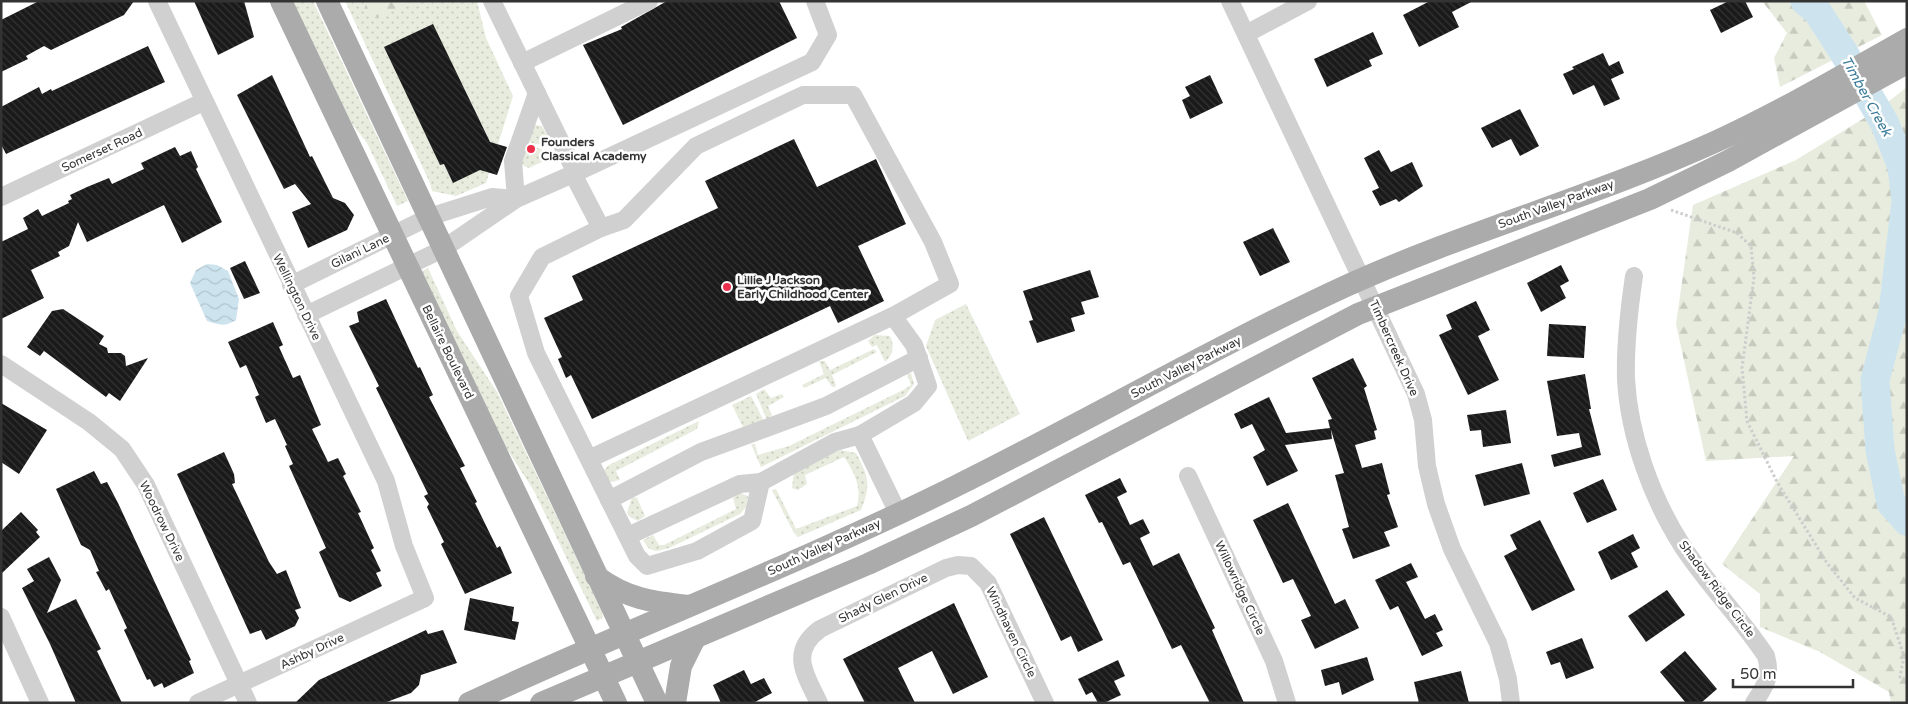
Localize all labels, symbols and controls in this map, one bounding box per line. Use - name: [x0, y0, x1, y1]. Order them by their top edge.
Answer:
- water label: Timber Creek: [1838, 53, 1896, 140]
- street label: Somerset Road: [59, 125, 145, 175]
- place label: Founders Classical Academy: [541, 135, 647, 164]
- marker: Founders Classical Academy: [525, 143, 537, 155]
- street label: South Valley Parkway: [1496, 176, 1616, 231]
- street label: Gilani Lane: [329, 231, 392, 271]
- street label: Wellington Drive: [270, 252, 324, 342]
- place label: Lillie J Jackson Early Childhood Center: [737, 273, 869, 302]
- marker: Lillie J Jackson Early Childhood Center: [721, 281, 733, 293]
- street label: Timbercreek Drive: [1367, 298, 1422, 398]
- street label: Bellaire Boulevard: [419, 303, 477, 401]
- street label: South Valley Parkway: [1129, 333, 1244, 401]
- street label: Woodrow Drive: [137, 479, 188, 564]
- street label: South Valley Parkway: [765, 516, 883, 578]
- street label: Shadow Ridge Circle: [1676, 538, 1758, 640]
- street label: Willowridge Circle: [1212, 539, 1268, 637]
- street label: Shady Glen Drive: [836, 570, 930, 626]
- street label: Windhaven Circle: [983, 584, 1039, 680]
- street label: Ashby Drive: [278, 630, 346, 672]
- scale bar: [1733, 656, 1853, 688]
- text: 50 m: [1740, 665, 1777, 683]

